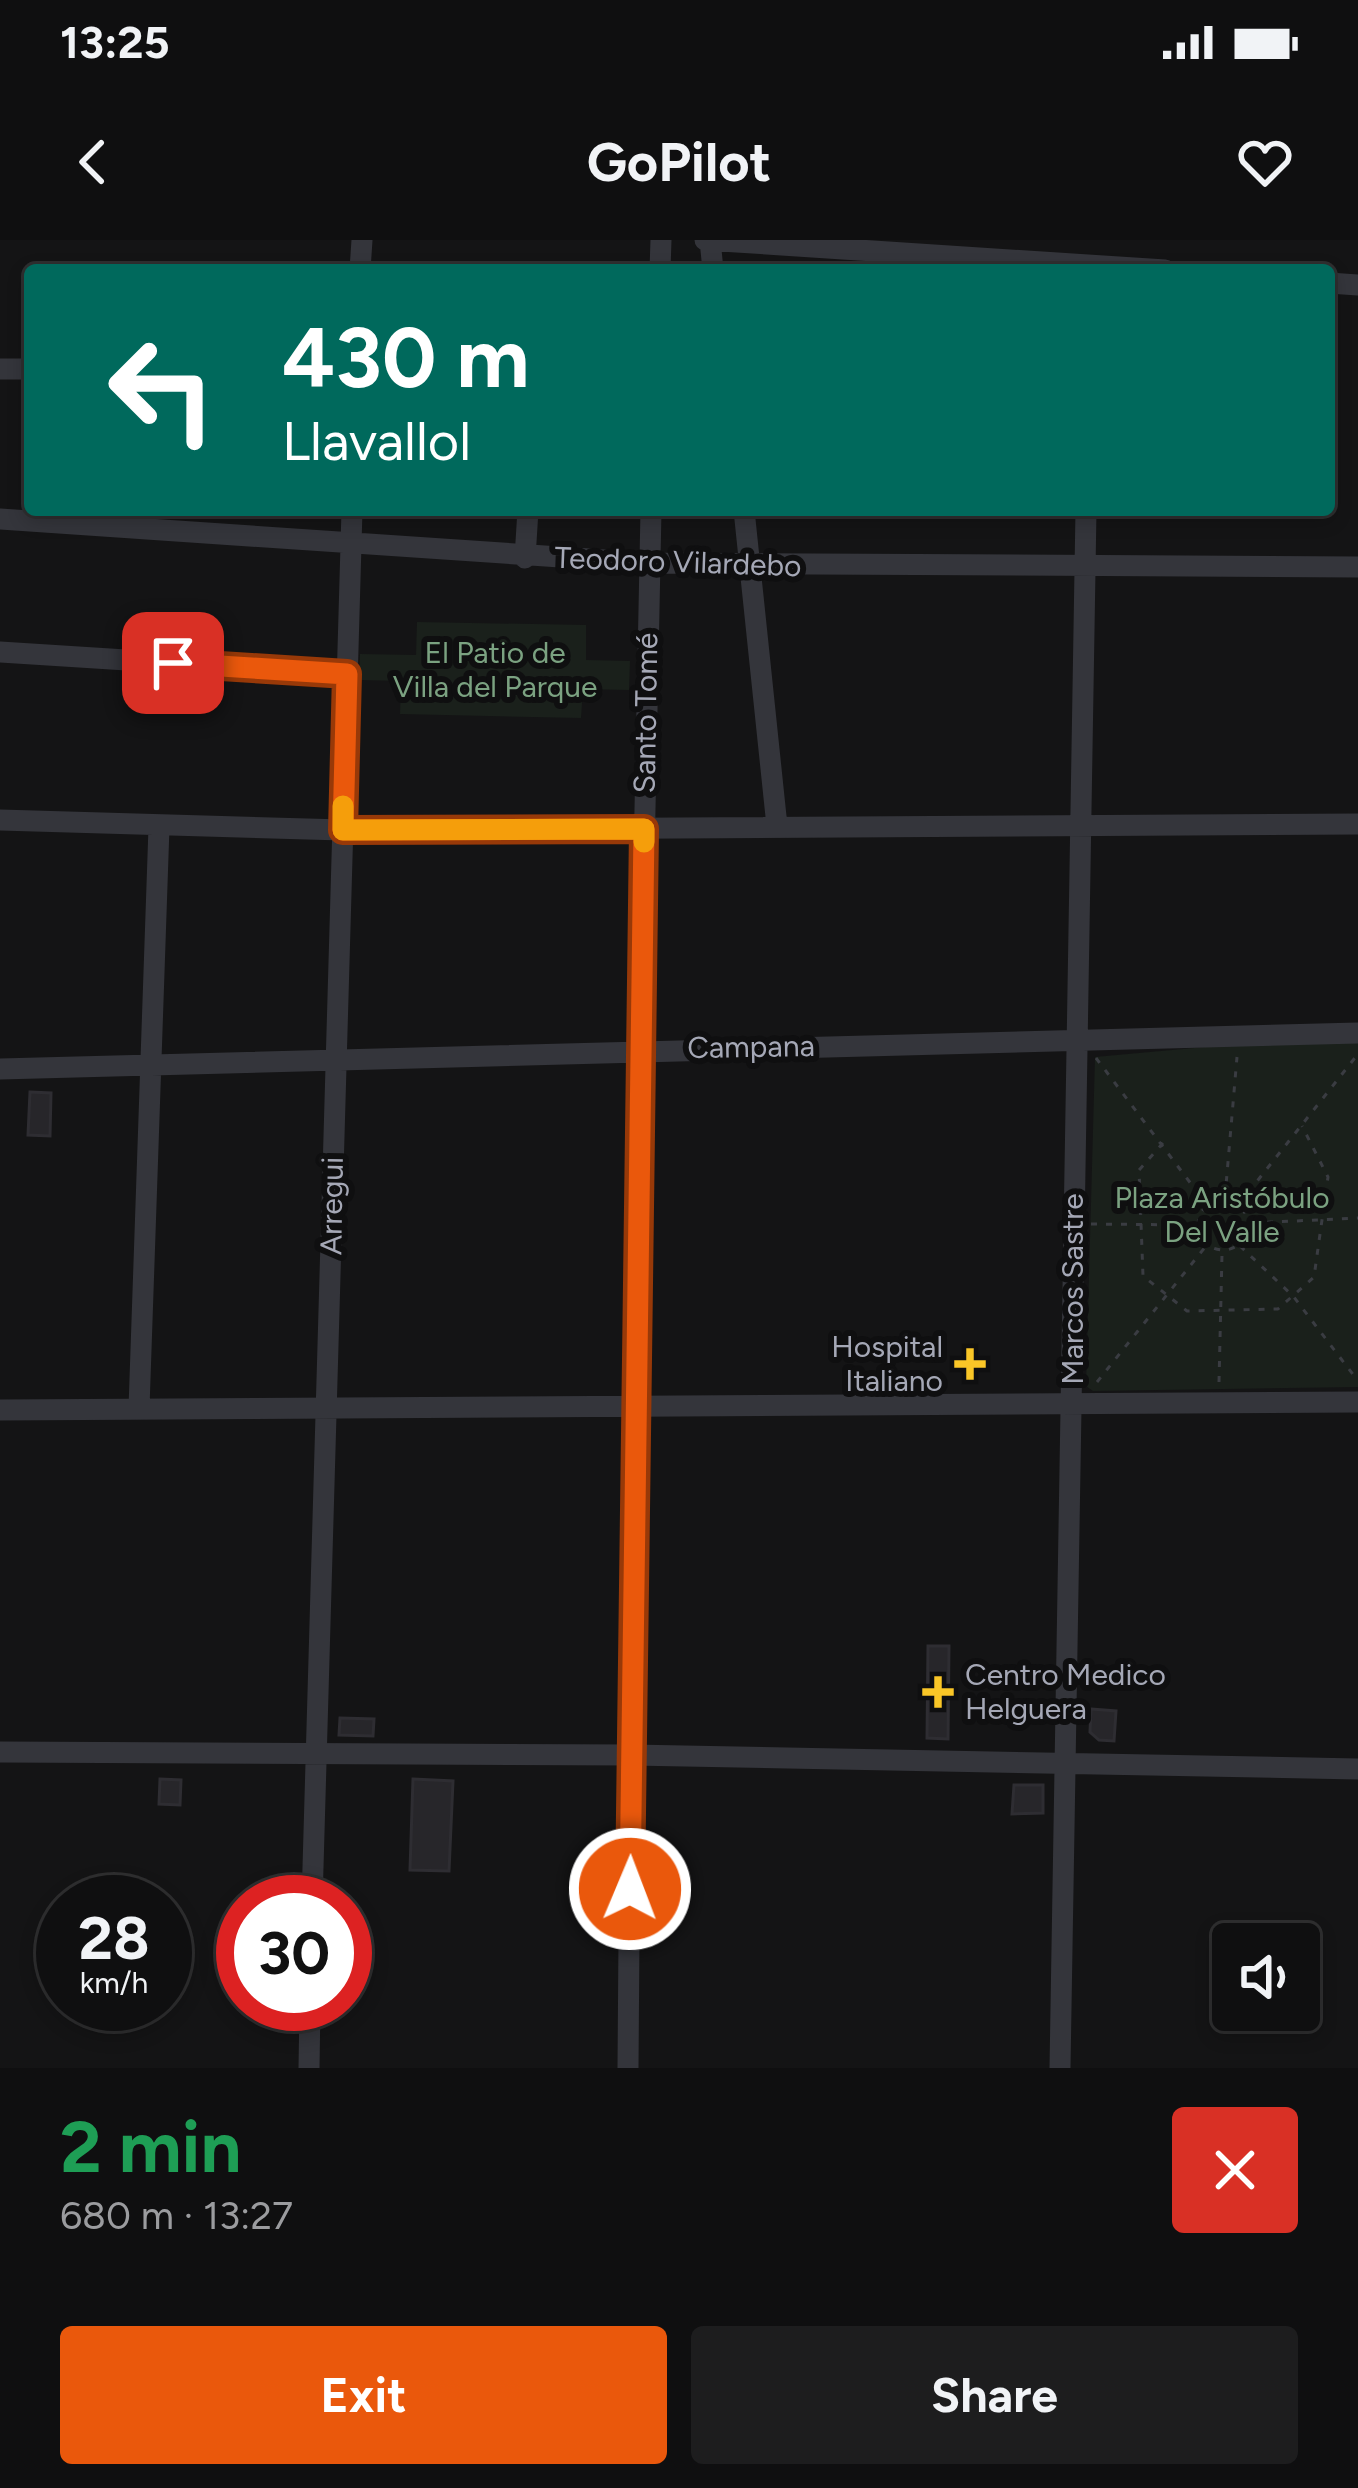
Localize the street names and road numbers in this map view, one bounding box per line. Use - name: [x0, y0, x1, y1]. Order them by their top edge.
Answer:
- street label: Teodoro Vilardebo: [554, 539, 802, 584]
- street label: Santo Tomé: [626, 632, 665, 794]
- street label: Campana: [687, 1027, 815, 1066]
- street label: Arregui: [312, 1157, 351, 1255]
- street label: Marcos Sastre: [1054, 1193, 1091, 1385]

